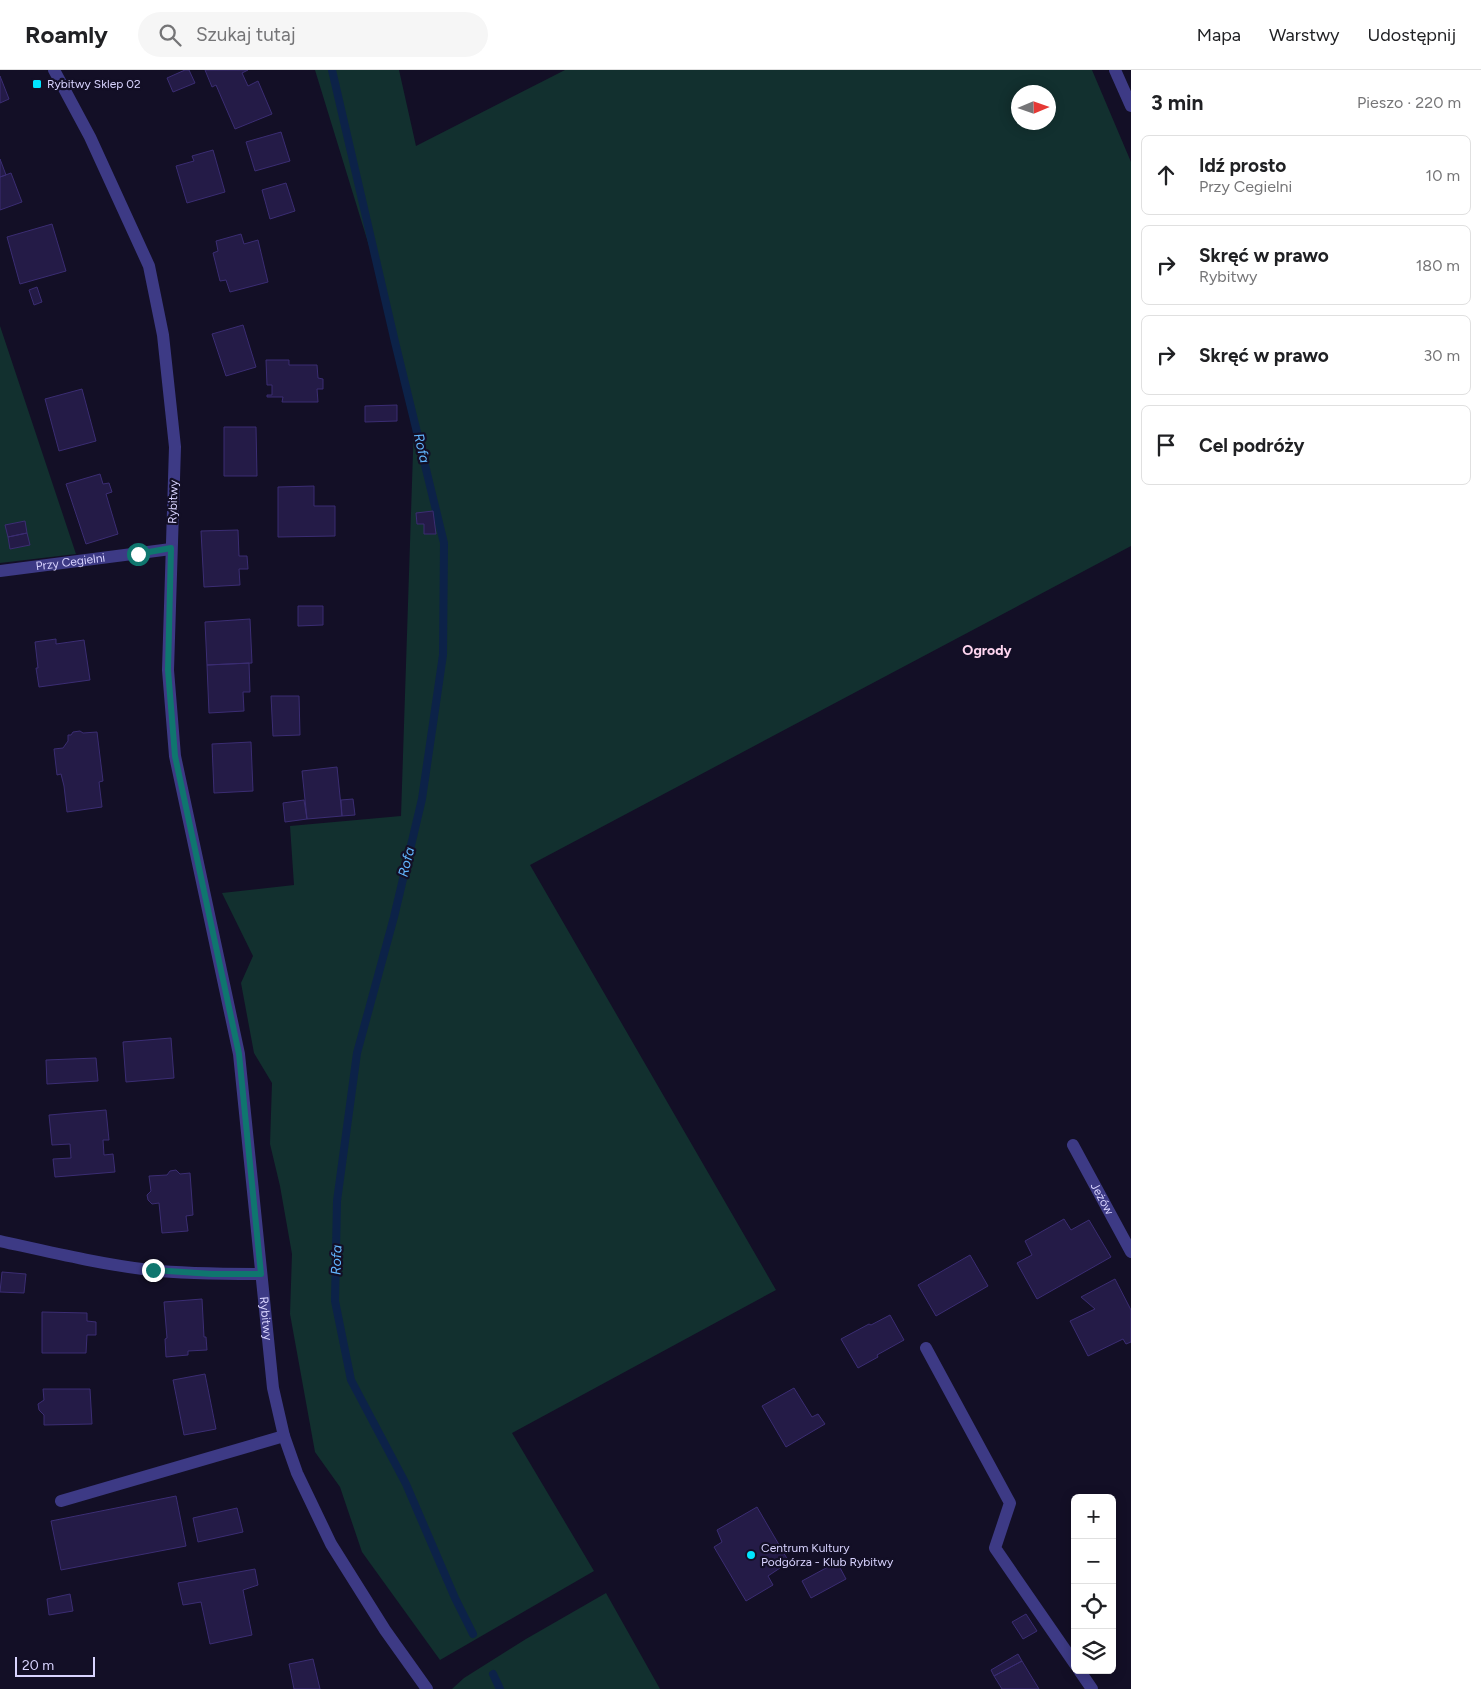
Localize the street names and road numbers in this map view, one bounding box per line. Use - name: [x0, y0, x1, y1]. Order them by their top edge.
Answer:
- street label: Rybitwy: [165, 479, 181, 524]
- street label: Przy Cegielni: [35, 551, 106, 573]
- street label: Jeżów: [1088, 1180, 1117, 1218]
- street label: Rybitwy: [257, 1296, 275, 1342]

